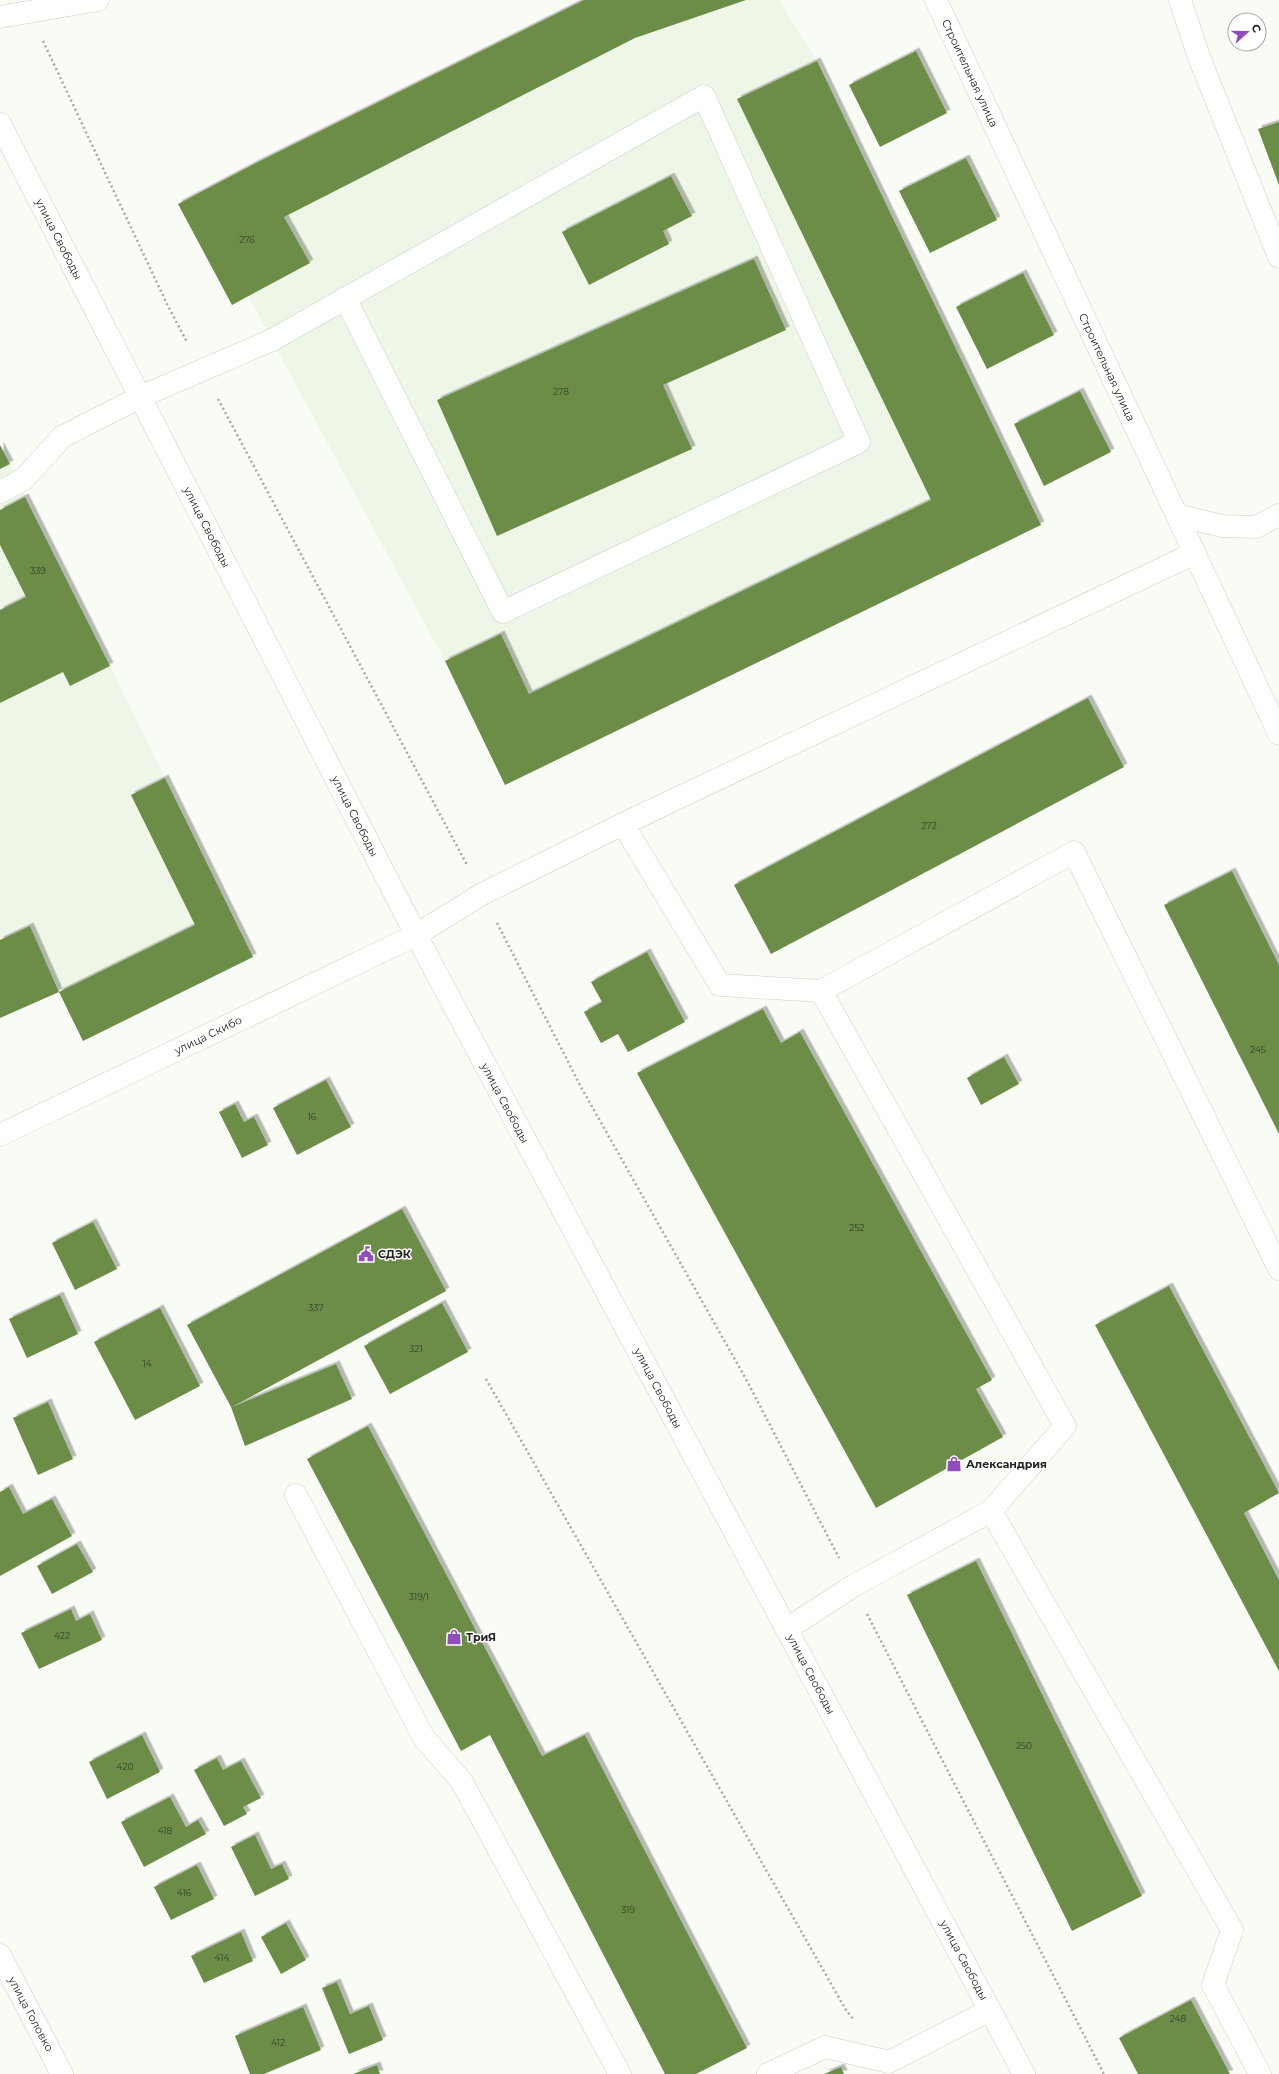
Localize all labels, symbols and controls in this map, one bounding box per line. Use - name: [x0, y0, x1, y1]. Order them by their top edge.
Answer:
- north arrow: [1227, 12, 1267, 52]
- street label: Строительная улица: [939, 17, 1001, 129]
- text: С: [1248, 22, 1264, 35]
- street label: улица Свободы: [32, 195, 85, 282]
- house number: 276: [239, 234, 255, 245]
- street label: Строительная улица: [1076, 311, 1138, 423]
- house number: 278: [553, 386, 569, 397]
- street label: улица Свободы: [180, 483, 233, 570]
- house number: 339: [30, 565, 46, 576]
- street label: улица Свободы: [328, 772, 381, 859]
- house number: 272: [921, 820, 937, 831]
- street label: улица Скибо: [171, 1013, 244, 1058]
- house number: 245: [1250, 1044, 1266, 1055]
- street label: улица Свободы: [478, 1060, 532, 1145]
- house number: 16: [308, 1111, 317, 1122]
- house number: 252: [849, 1222, 865, 1233]
- public building icon: СДЭК: [357, 1245, 375, 1263]
- place label: СДЭК: [378, 1247, 411, 1261]
- house number: 337: [308, 1302, 324, 1313]
- house number: 321: [409, 1343, 423, 1354]
- street label: улица Свободы: [631, 1345, 685, 1430]
- house number: 14: [142, 1358, 152, 1369]
- shop icon: Александрия: [945, 1455, 963, 1473]
- place label: Александрия: [966, 1457, 1047, 1471]
- house number: 319/1: [409, 1591, 429, 1602]
- shop icon: ТриЯ: [445, 1628, 463, 1646]
- house number: 422: [54, 1630, 70, 1641]
- place label: ТриЯ: [466, 1630, 496, 1644]
- street label: улица Свободы: [784, 1631, 838, 1716]
- house number: 250: [1016, 1740, 1032, 1751]
- house number: 420: [117, 1761, 134, 1772]
- house number: 418: [158, 1825, 173, 1836]
- house number: 416: [177, 1887, 192, 1898]
- house number: 319: [621, 1904, 635, 1915]
- street label: улица Свободы: [937, 1917, 991, 2002]
- house number: 414: [215, 1952, 230, 1963]
- street label: улица Головко: [5, 1973, 57, 2054]
- house number: 248: [1170, 2013, 1187, 2024]
- house number: 412: [271, 2037, 285, 2048]

